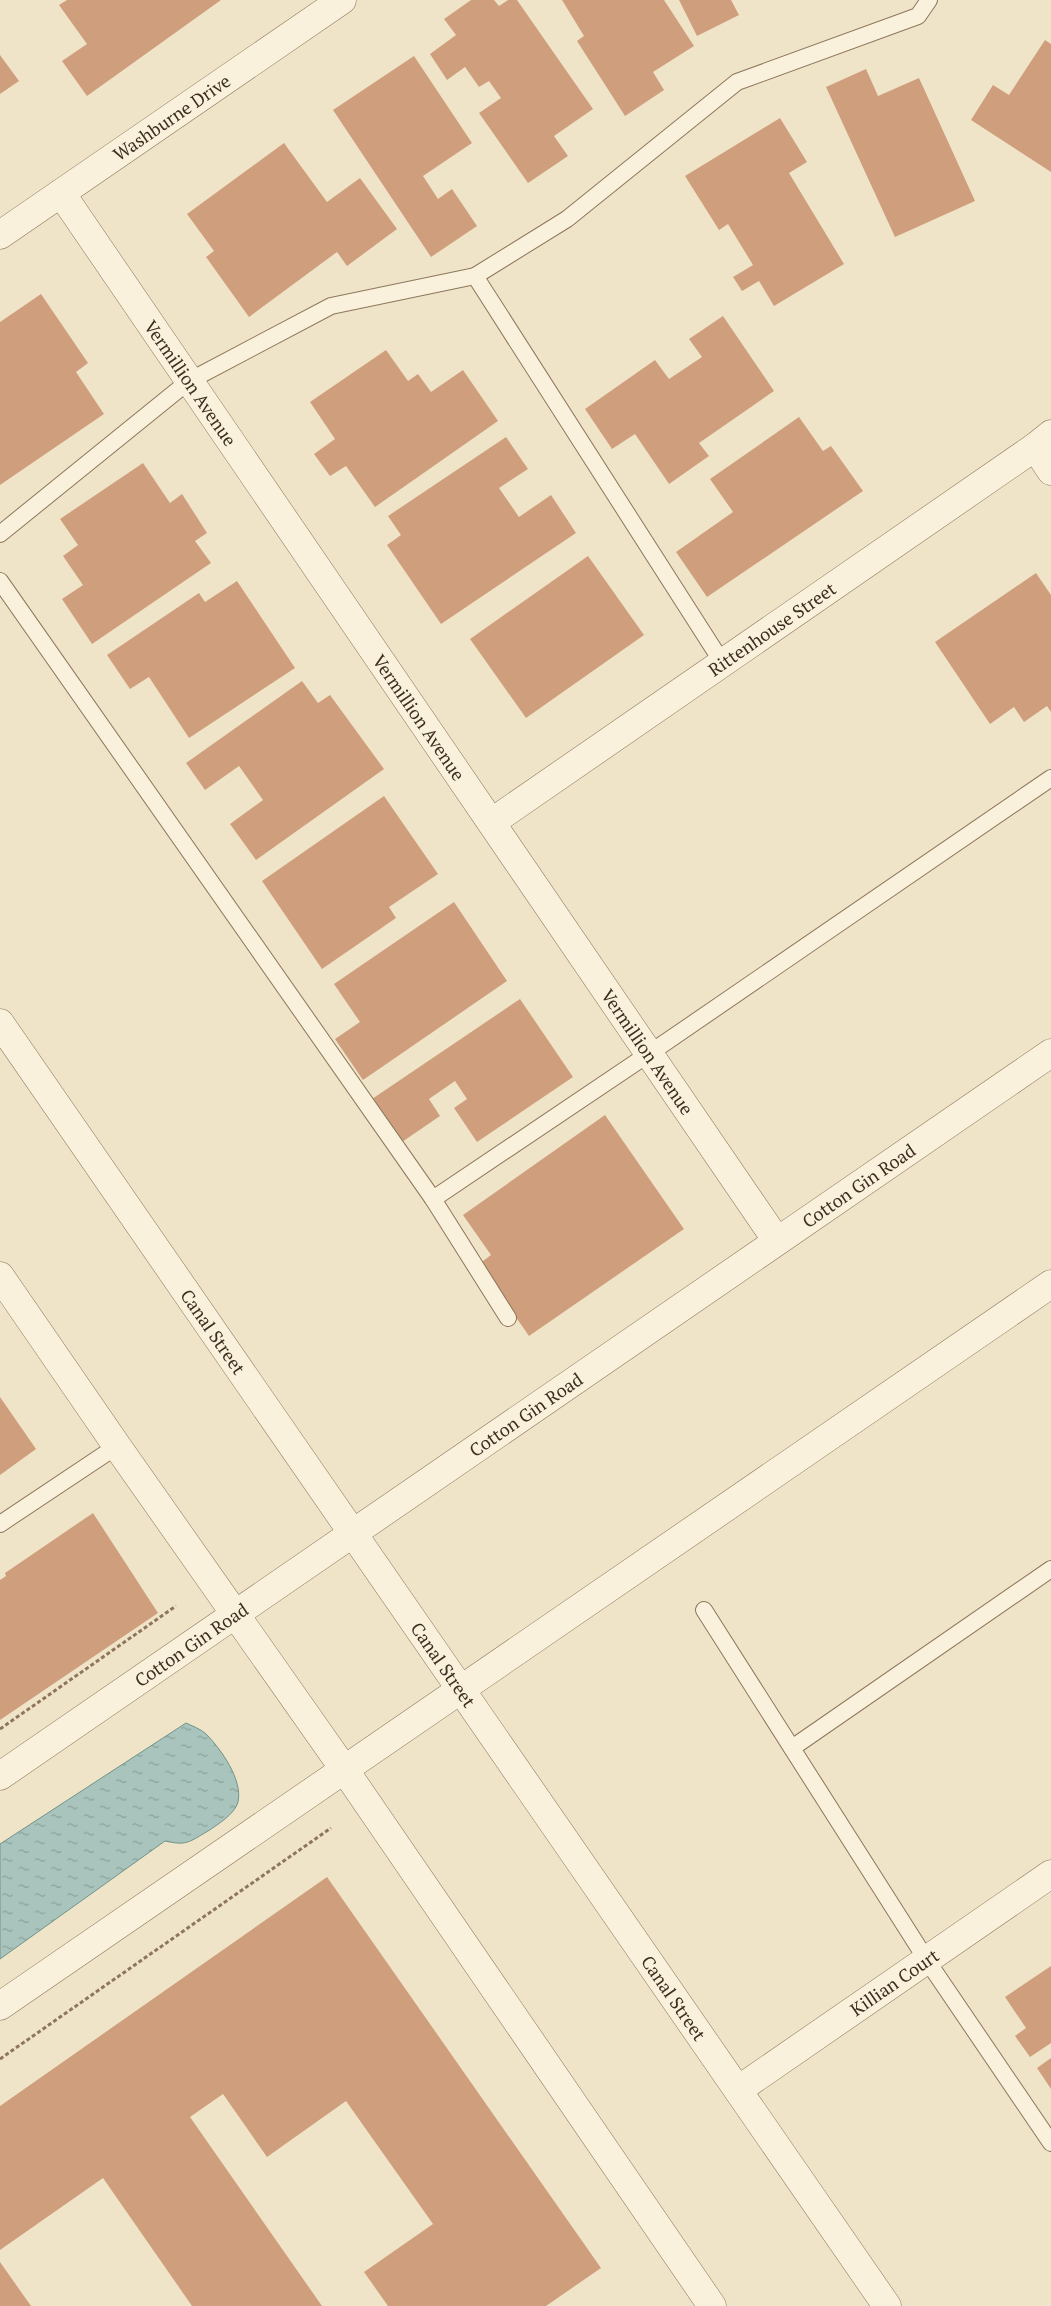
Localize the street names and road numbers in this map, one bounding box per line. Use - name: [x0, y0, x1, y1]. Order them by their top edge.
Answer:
- street label: Washburne Drive: [108, 68, 235, 166]
- street label: Vermillion Avenue: [139, 315, 242, 451]
- street label: Rittenhouse Street: [703, 576, 841, 681]
- street label: Vermillion Avenue: [368, 650, 471, 785]
- street label: Vermillion Avenue: [596, 984, 699, 1119]
- street label: Cotton Gin Road: [797, 1138, 920, 1233]
- street label: Canal Street: [175, 1284, 251, 1379]
- street label: Cotton Gin Road: [464, 1367, 587, 1462]
- street label: Cotton Gin Road: [130, 1597, 252, 1692]
- street label: Canal Street: [406, 1617, 482, 1712]
- street label: Killian Court: [845, 1943, 944, 2021]
- street label: Canal Street: [636, 1950, 712, 2045]

